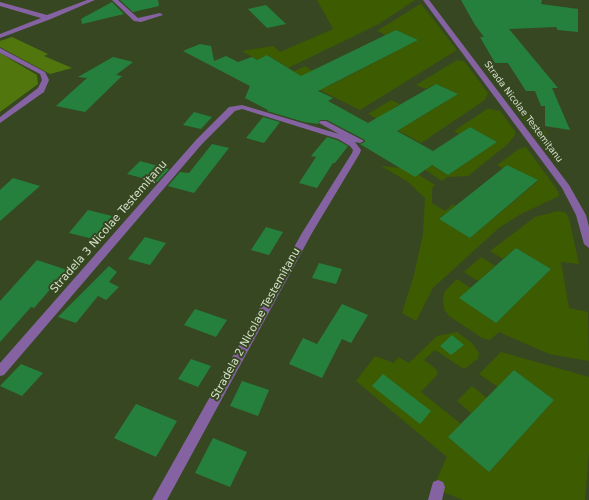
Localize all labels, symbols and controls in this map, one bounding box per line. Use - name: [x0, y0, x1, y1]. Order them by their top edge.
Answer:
- street label: Strada Nicolae Testemițanu: [481, 59, 565, 165]
- street label: Stradela 3 Nicolae Testemițanu: [48, 158, 170, 296]
- street label: Stradela 2 Nicolae Testemițanu: [209, 246, 303, 402]

